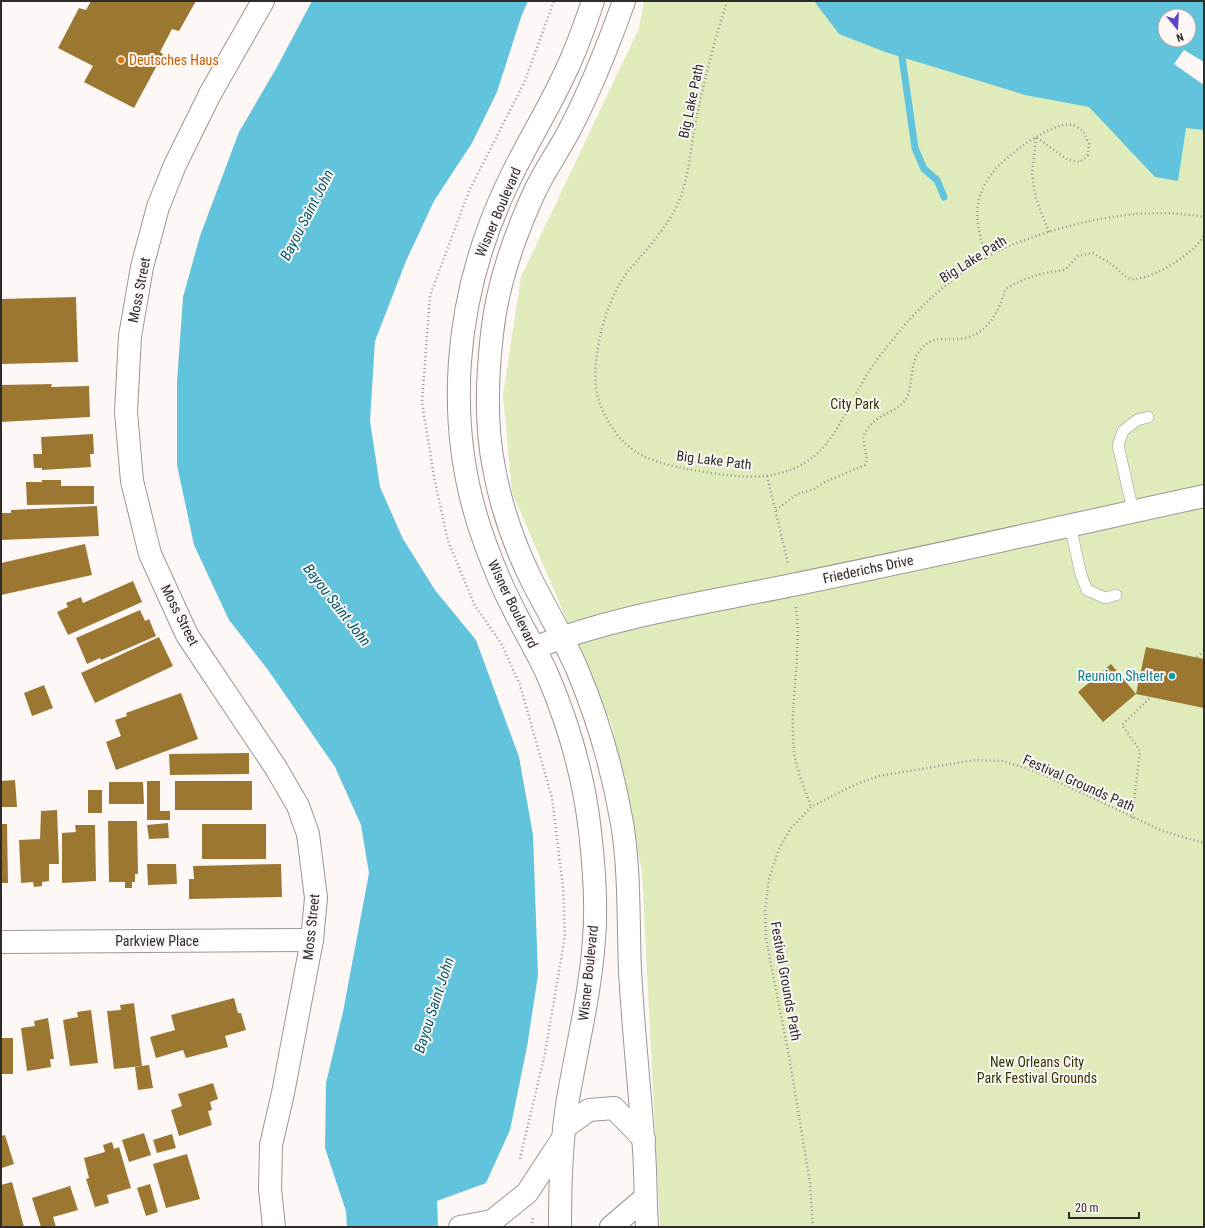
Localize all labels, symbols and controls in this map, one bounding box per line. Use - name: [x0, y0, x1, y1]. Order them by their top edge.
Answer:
- north arrow: [1157, 8, 1197, 48]
- text: N: [1174, 30, 1185, 44]
- place label: Deutsches Haus: [129, 52, 219, 68]
- marker: Deutsches Haus: [116, 55, 126, 65]
- street label: Big Lake Path: [675, 62, 707, 140]
- street label: Wisner Boulevard: [472, 165, 524, 259]
- water label: Bayou Saint John: [276, 167, 338, 263]
- street label: Big Lake Path: [937, 232, 1009, 286]
- street label: Moss Street: [125, 256, 153, 324]
- park label: City Park: [830, 396, 880, 412]
- street label: Big Lake Path: [676, 447, 752, 473]
- street label: Friederichs Drive: [821, 551, 915, 586]
- street label: Wisner Boulevard: [485, 557, 541, 651]
- water label: Bayou Saint John: [299, 560, 375, 650]
- street label: Moss Street: [158, 582, 202, 648]
- place label: Reunion Shelter: [1077, 668, 1164, 684]
- marker: Reunion Shelter: [1167, 671, 1177, 681]
- street label: Festival Grounds Path: [1021, 751, 1137, 815]
- street label: Moss Street: [300, 893, 322, 961]
- street label: Festival Grounds Path: [768, 920, 804, 1042]
- street label: Wisner Boulevard: [575, 924, 601, 1022]
- street label: Parkview Place: [115, 933, 199, 949]
- water label: Bayou Saint John: [410, 955, 458, 1055]
- park label: New Orleans City Park Festival Grounds: [977, 1054, 1097, 1086]
- scale bar: [1069, 1194, 1139, 1220]
- text: 20 m: [1075, 1201, 1099, 1215]

